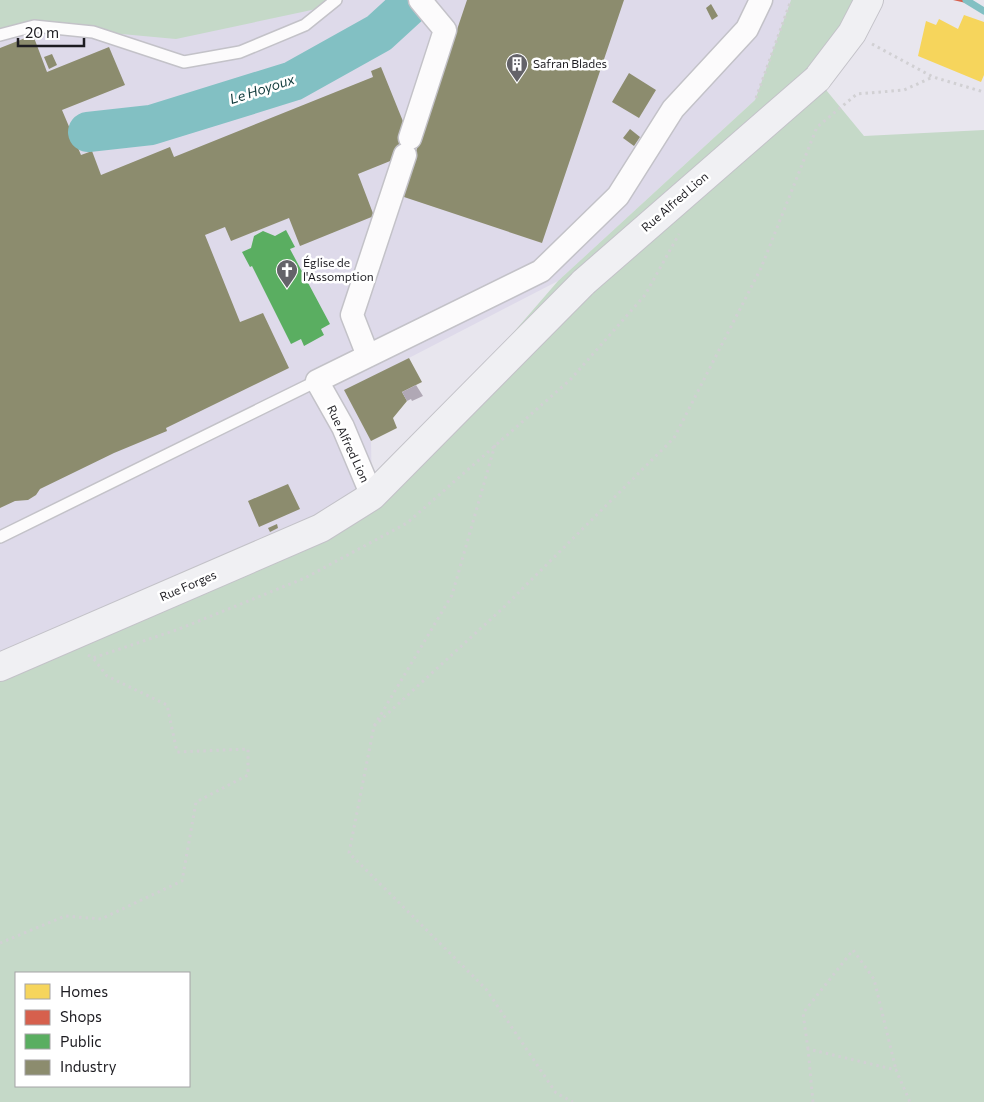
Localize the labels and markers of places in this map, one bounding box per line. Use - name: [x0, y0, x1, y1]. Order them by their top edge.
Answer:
- building icon: Safran Blades: [505, 52, 529, 83]
- place label: Safran Blades: [533, 56, 607, 70]
- place label: Église de l'Assomption: [303, 255, 374, 283]
- church icon: Église de l'Assomption: [275, 258, 299, 289]

